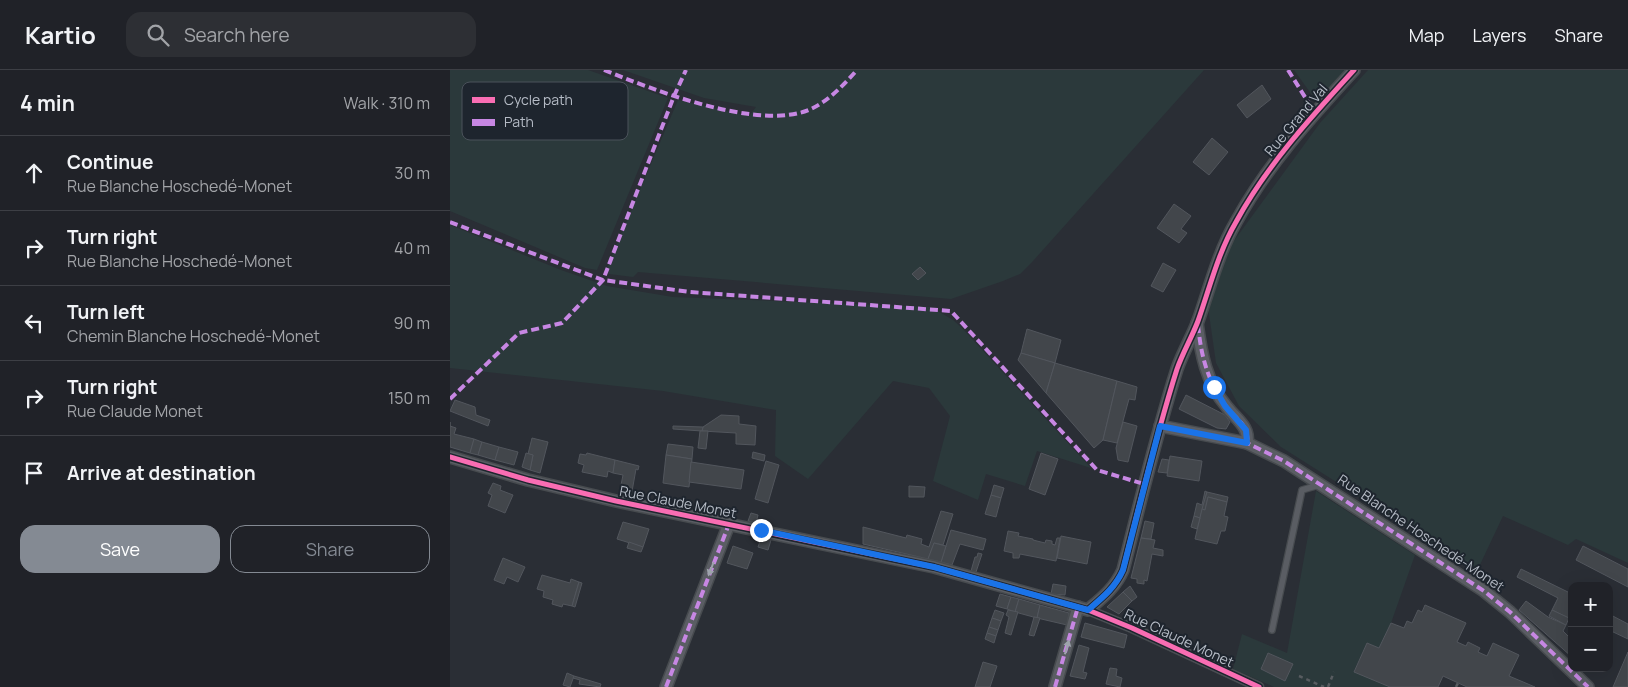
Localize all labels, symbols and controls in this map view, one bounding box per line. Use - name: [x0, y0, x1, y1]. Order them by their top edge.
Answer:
- search box: [126, 12, 476, 57]
- text: Kartio: [25, 18, 96, 51]
- icon: search: [144, 21, 172, 49]
- text: Search here: [184, 22, 290, 48]
- text: Map: [1409, 23, 1444, 47]
- text: Layers: [1472, 23, 1526, 47]
- text: Share: [1554, 23, 1603, 47]
- street label: Rue Grand Val: [1260, 80, 1331, 160]
- legend: [462, 82, 628, 140]
- text: 4 min: [20, 89, 75, 117]
- text: Cycle path: [504, 90, 573, 109]
- text: Walk · 310 m: [344, 92, 430, 114]
- text: Path: [504, 112, 534, 131]
- text: Continue: [67, 149, 153, 175]
- icon: ahead: [20, 159, 48, 187]
- text: 30 m: [395, 162, 430, 184]
- text: Rue Blanche Hoschedé-Monet: [67, 175, 292, 197]
- text: Turn right: [67, 224, 157, 250]
- icon: right: [20, 234, 48, 262]
- text: 40 m: [394, 237, 430, 259]
- text: Rue Blanche Hoschedé-Monet: [67, 250, 292, 272]
- text: Turn left: [67, 299, 145, 325]
- icon: left: [20, 309, 48, 337]
- text: 90 m: [394, 312, 430, 334]
- text: Chemin Blanche Hoschedé-Monet: [67, 325, 320, 347]
- text: Turn right: [67, 374, 157, 400]
- route start: [1203, 376, 1226, 399]
- icon: right: [20, 384, 48, 412]
- text: 150 m: [388, 387, 430, 409]
- text: Rue Claude Monet: [67, 400, 203, 422]
- icon: arrive: [20, 459, 48, 487]
- text: Arrive at destination: [67, 460, 256, 486]
- street label: Rue Blanche Hoschedé-Monet: [1334, 470, 1509, 596]
- street label: Rue Claude Monet: [618, 481, 739, 522]
- route end: [750, 519, 773, 542]
- button: Save: [20, 525, 220, 573]
- button: Share: [230, 525, 430, 573]
- one-way arrow: [707, 562, 714, 577]
- map controls: [1568, 582, 1613, 672]
- button: +: [1568, 582, 1613, 627]
- street label: Rue Claude Monet: [1121, 604, 1237, 671]
- button: −: [1568, 627, 1613, 672]
- one-way arrow: [1063, 639, 1071, 654]

